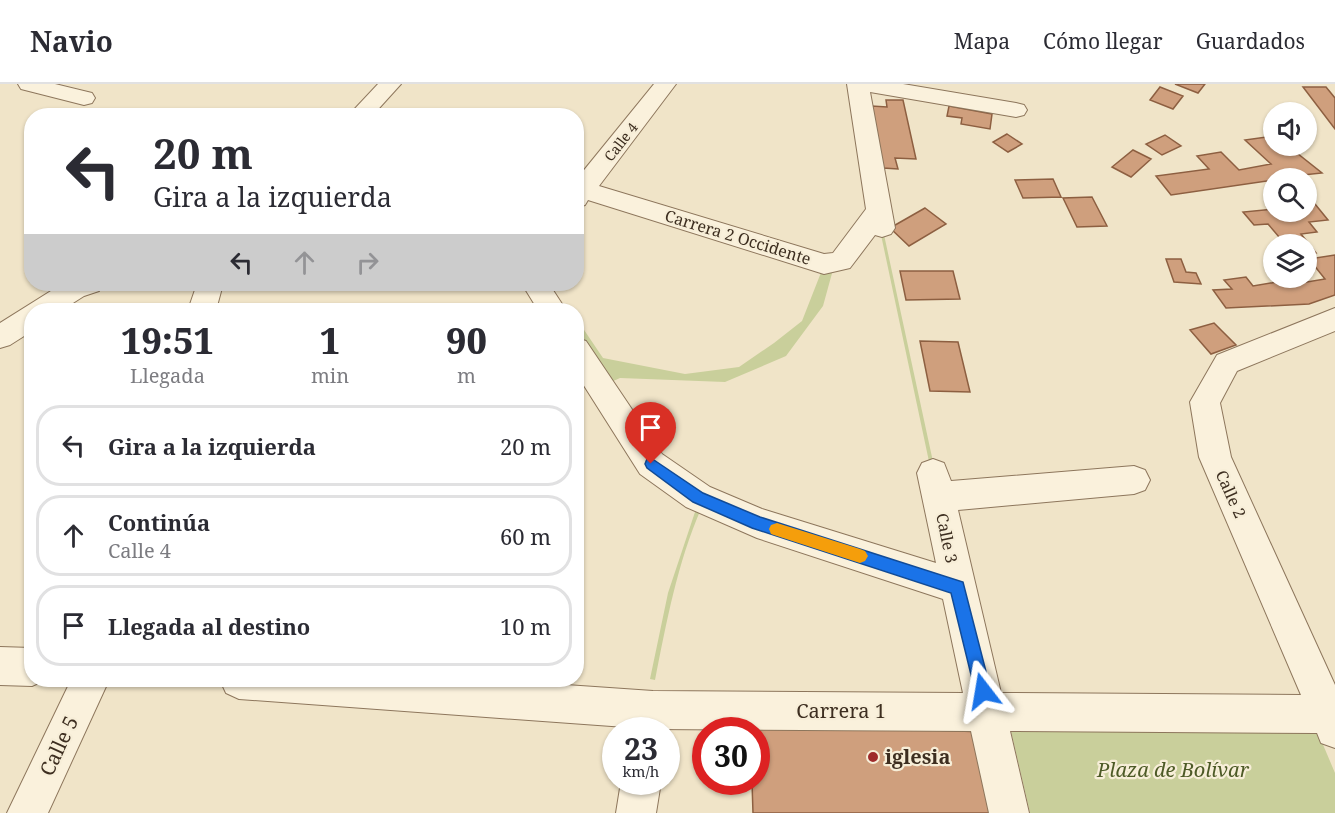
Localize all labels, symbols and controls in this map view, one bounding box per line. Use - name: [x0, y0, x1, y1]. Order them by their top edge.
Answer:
- text: Navio: [30, 22, 113, 60]
- text: Mapa: [954, 27, 1010, 55]
- text: Cómo llegar: [1043, 27, 1163, 55]
- text: Guardados: [1196, 27, 1305, 55]
- map controls: [1263, 102, 1317, 288]
- button: sound: [1263, 102, 1317, 156]
- street label: Calle 4: [600, 118, 642, 165]
- text: 20 m: [153, 124, 253, 181]
- icon: left: [54, 132, 132, 210]
- button: search: [1263, 168, 1317, 222]
- text: Gira a la izquierda: [153, 178, 392, 215]
- street label: Carrera 2 Occidente: [662, 204, 814, 270]
- button: layers: [1263, 234, 1317, 288]
- icon: left: [225, 246, 258, 279]
- icon: ahead: [288, 246, 321, 279]
- icon: right: [351, 246, 384, 279]
- text: 19:51: [121, 316, 214, 365]
- text: 1: [320, 316, 340, 365]
- text: 90: [446, 316, 487, 365]
- text: Llegada: [130, 362, 205, 389]
- text: min: [311, 362, 349, 389]
- text: m: [457, 362, 476, 389]
- pin: [625, 402, 676, 464]
- icon: arrive: [634, 411, 667, 444]
- icon: left: [57, 429, 90, 462]
- text: Gira a la izquierda: [108, 431, 316, 461]
- text: 20 m: [500, 431, 551, 461]
- street label: Calle 2: [1211, 466, 1251, 522]
- text: Continúa: [108, 507, 210, 537]
- street label: Calle 3: [931, 511, 963, 565]
- icon: ahead: [57, 519, 90, 552]
- text: 60 m: [500, 521, 551, 551]
- text: Calle 4: [108, 537, 171, 564]
- icon: arrive: [57, 609, 90, 642]
- text: Llegada al destino: [108, 611, 310, 641]
- text: 10 m: [500, 611, 551, 641]
- position arrow: [951, 659, 1015, 723]
- street label: Carrera 1: [796, 697, 886, 724]
- street label: Calle 5: [33, 712, 84, 780]
- speed limit sign: 30: [692, 717, 770, 795]
- text: 23: [624, 728, 658, 769]
- place label: iglesia: [885, 743, 950, 770]
- marker: iglesia: [866, 750, 880, 764]
- park label: Plaza de Bolívar: [1096, 756, 1250, 783]
- text: km/h: [623, 761, 659, 781]

